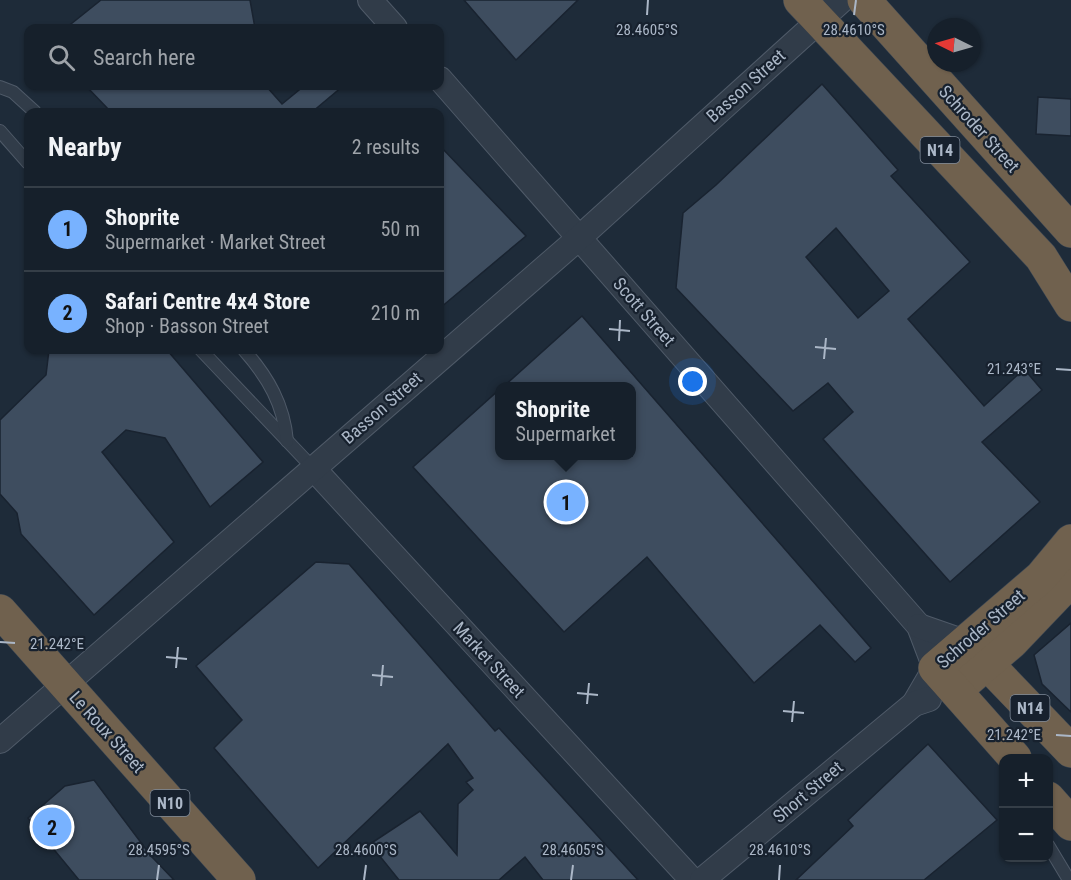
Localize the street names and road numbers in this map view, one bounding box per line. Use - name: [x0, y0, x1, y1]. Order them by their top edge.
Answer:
- street label: Basson Street: [702, 45, 789, 127]
- street label: Schroder Street: [935, 81, 1024, 177]
- road number: N14: [920, 137, 960, 163]
- street label: Scott Street: [609, 273, 680, 350]
- street label: Basson Street: [337, 367, 426, 448]
- street label: Schroder Street: [932, 585, 1029, 673]
- street label: Market Street: [449, 617, 530, 702]
- street label: Le Roux Street: [65, 687, 150, 777]
- road number: N14: [1010, 695, 1050, 721]
- street label: Short Street: [769, 756, 847, 827]
- road number: N10: [150, 790, 190, 816]

